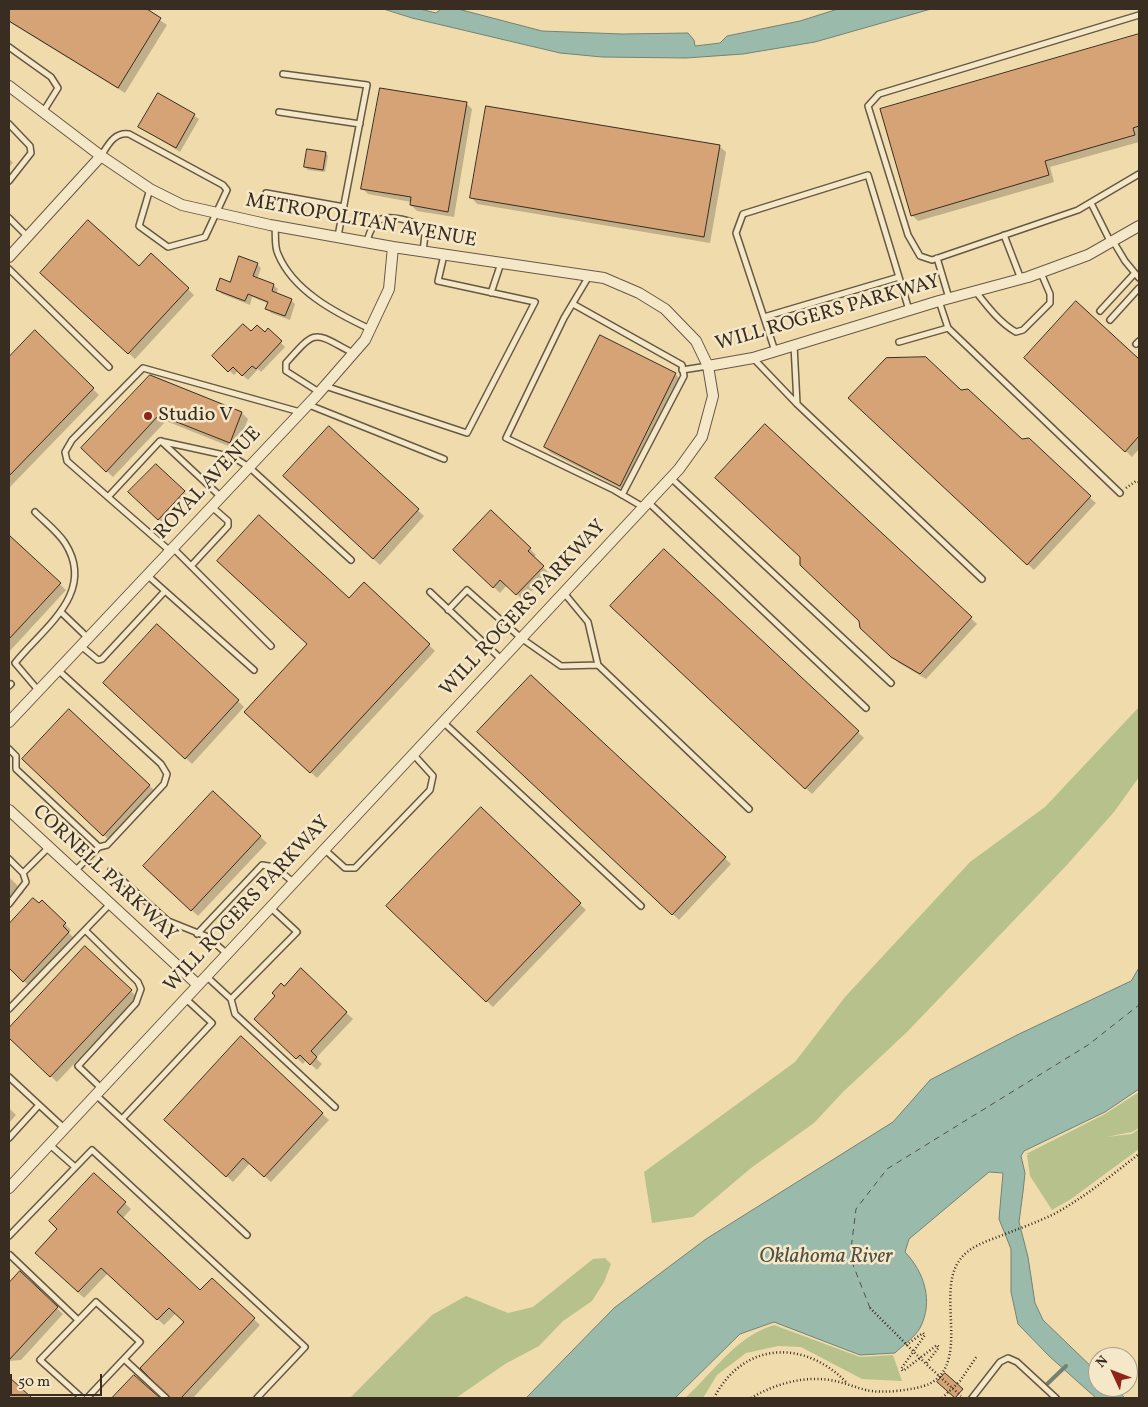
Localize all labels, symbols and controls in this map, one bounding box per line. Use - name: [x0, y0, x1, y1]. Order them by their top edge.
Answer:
- street label: METROPOLITAN AVENUE: [244, 190, 478, 254]
- street label: WILL ROGERS PARKWAY: [713, 270, 943, 358]
- place label: Studio V: [158, 404, 233, 428]
- marker: Studio V: [142, 410, 154, 422]
- street label: ROYAL AVENUE: [151, 423, 267, 545]
- street label: WILL ROGERS PARKWAY: [436, 516, 612, 702]
- street label: CORNELL PARKWAY: [27, 801, 181, 947]
- street label: WILL ROGERS PARKWAY: [160, 812, 336, 998]
- water label: Oklahoma River: [759, 1245, 893, 1271]
- north arrow: [1088, 1347, 1138, 1397]
- text: N: [1092, 1352, 1113, 1372]
- scale bar: [12, 1364, 105, 1396]
- text: 50 m: [18, 1372, 50, 1393]

